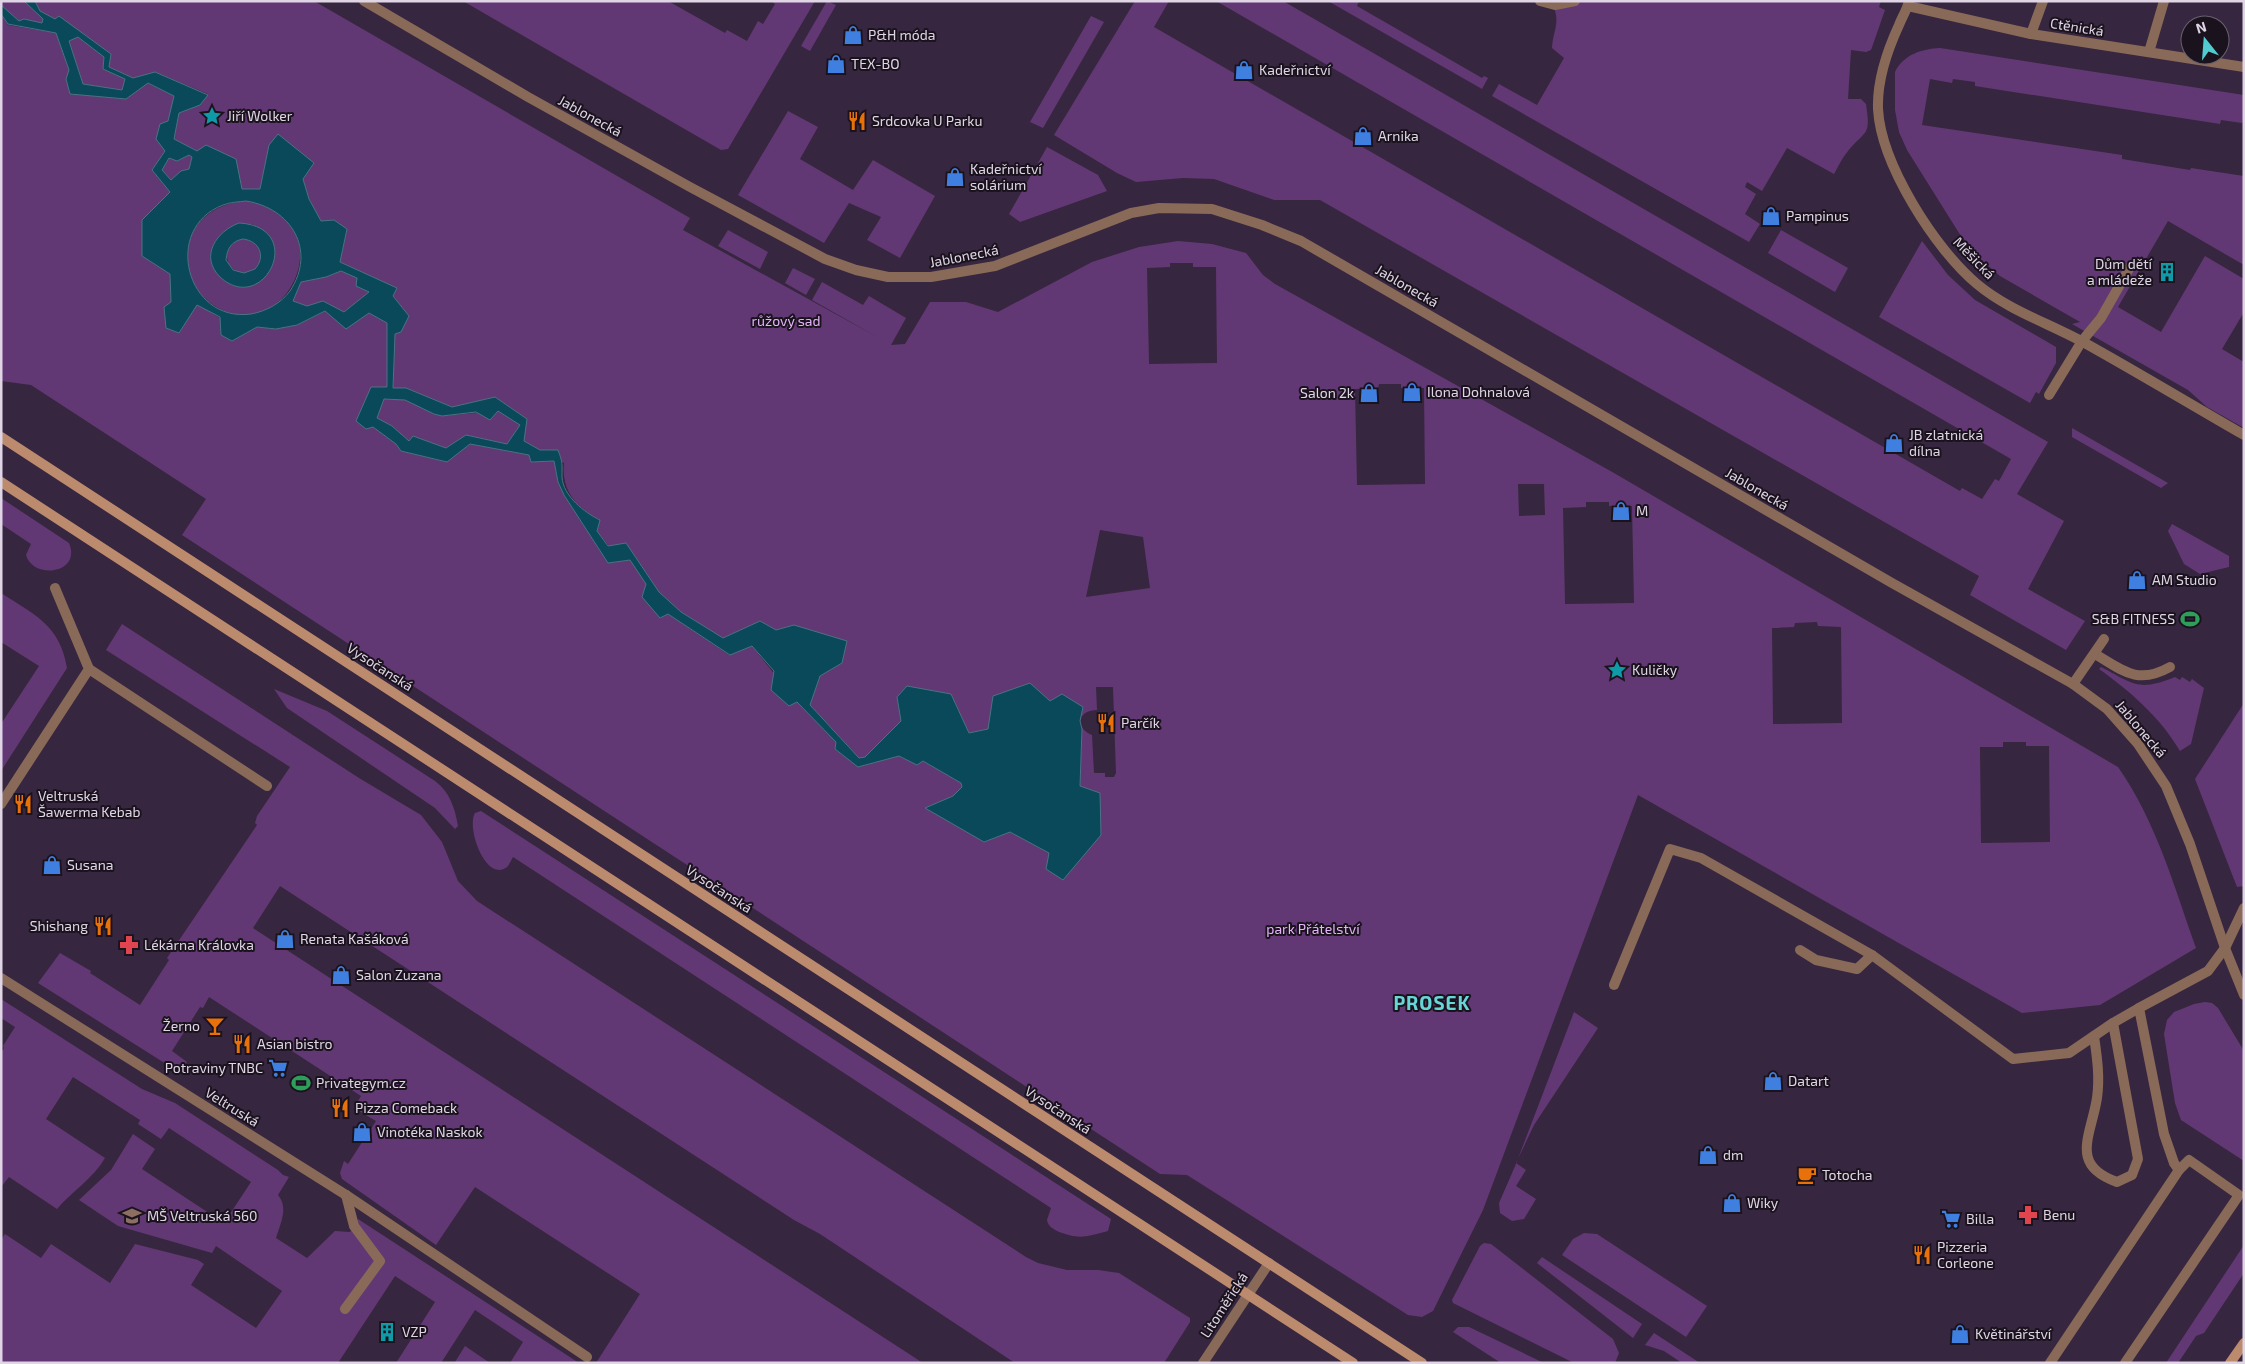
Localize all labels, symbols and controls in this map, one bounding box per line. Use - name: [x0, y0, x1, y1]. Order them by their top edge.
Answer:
- street label: Ctěnická: [2049, 14, 2105, 39]
- north arrow: [2180, 15, 2230, 65]
- text: N: [2194, 17, 2208, 37]
- shop icon: P&H móda: [842, 24, 864, 46]
- place label: P&H móda: [868, 26, 935, 43]
- shop icon: TEX-BO: [825, 53, 847, 75]
- place label: TEX-BO: [851, 55, 900, 72]
- shop icon: Kadeřnictví: [1233, 59, 1255, 81]
- place label: Kadeřnictví: [1259, 61, 1331, 78]
- street label: Jablonecká: [556, 91, 625, 140]
- place icon: Jiří Wolker: [201, 105, 223, 127]
- place label: Jiří Wolker: [227, 107, 293, 124]
- restaurant icon: Srdcovka U Parku: [846, 110, 868, 132]
- place label: Srdcovka U Parku: [872, 112, 982, 129]
- shop icon: Arnika: [1352, 125, 1374, 147]
- place label: Arnika: [1378, 127, 1419, 144]
- place label: Kadeřnictví solárium: [970, 160, 1042, 193]
- shop icon: Kadeřnictví solárium: [944, 166, 966, 188]
- shop icon: Pampinus: [1760, 205, 1782, 227]
- place label: Pampinus: [1786, 207, 1849, 224]
- street label: Měšická: [1950, 233, 1999, 282]
- street label: Jablonecká: [928, 241, 1000, 271]
- place label: Dům dětí a mládeže: [2087, 255, 2153, 288]
- street label: Jablonecká: [1373, 261, 1442, 310]
- building icon: Dům dětí a mládeže: [2156, 261, 2178, 283]
- park label: růžový sad: [751, 312, 821, 329]
- shop icon: Ilona Dohnalová: [1401, 381, 1423, 403]
- shop icon: Salon 2k: [1358, 382, 1380, 404]
- place label: Ilona Dohnalová: [1427, 383, 1530, 400]
- place label: Salon 2k: [1300, 384, 1354, 401]
- place label: JB zlatnická dílna: [1909, 426, 1983, 459]
- shop icon: JB zlatnická dílna: [1883, 432, 1905, 454]
- street label: Jablonecká: [1723, 464, 1792, 513]
- shop icon: M: [1610, 500, 1632, 522]
- place label: M: [1636, 502, 1648, 519]
- shop icon: AM Studio: [2126, 569, 2148, 591]
- place label: AM Studio: [2152, 571, 2217, 588]
- sports icon: S&B FITNESS: [2179, 608, 2201, 630]
- place label: S&B FITNESS: [2092, 610, 2175, 627]
- street label: Vysočanská: [344, 639, 417, 694]
- place icon: Kuličky: [1606, 659, 1628, 681]
- place label: Kuličky: [1632, 661, 1678, 678]
- street label: Jablonecká: [2112, 696, 2170, 761]
- restaurant icon: Parčík: [1095, 712, 1117, 734]
- place label: Parčík: [1121, 714, 1160, 731]
- place label: Veltruská Šawerma Kebab: [38, 787, 141, 820]
- restaurant icon: Veltruská Šawerma Kebab: [12, 793, 34, 815]
- shop icon: Susana: [41, 854, 63, 876]
- place label: Susana: [67, 856, 113, 873]
- street label: Vysočanská: [683, 861, 756, 916]
- restaurant icon: Shishang: [92, 915, 114, 937]
- place label: Shishang: [30, 917, 88, 934]
- park label: park Přátelství: [1266, 920, 1360, 937]
- shop icon: Renata Kašáková: [274, 928, 296, 950]
- place label: Renata Kašáková: [300, 930, 409, 947]
- pharmacy icon: Lékárna Královka: [118, 934, 140, 956]
- place label: Lékárna Královka: [144, 936, 254, 953]
- shop icon: Salon Zuzana: [330, 964, 352, 986]
- place label: Salon Zuzana: [356, 966, 441, 983]
- district label: PROSEK: [1393, 991, 1471, 1014]
- bar icon: Žerno: [204, 1015, 226, 1037]
- place label: Žerno: [163, 1017, 200, 1034]
- restaurant icon: Asian bistro: [231, 1033, 253, 1055]
- place label: Asian bistro: [257, 1035, 333, 1052]
- supermarket icon: Potraviny TNBC: [267, 1057, 289, 1079]
- place label: Potraviny TNBC: [165, 1059, 263, 1076]
- shop icon: Datart: [1762, 1070, 1784, 1092]
- sports icon: Privategym.cz: [290, 1072, 312, 1094]
- place label: Datart: [1788, 1072, 1829, 1089]
- place label: Privategym.cz: [316, 1074, 406, 1091]
- street label: Vysočanská: [1022, 1082, 1095, 1137]
- street label: Veltruská: [202, 1083, 262, 1130]
- restaurant icon: Pizza Comeback: [329, 1097, 351, 1119]
- place label: Pizza Comeback: [355, 1099, 457, 1116]
- shop icon: Vinotéka Naskok: [351, 1121, 373, 1143]
- place label: Vinotéka Naskok: [377, 1123, 483, 1140]
- shop icon: dm: [1697, 1144, 1719, 1166]
- place label: dm: [1723, 1146, 1743, 1163]
- cafe icon: Totocha: [1796, 1164, 1818, 1186]
- place label: Totocha: [1822, 1166, 1872, 1183]
- shop icon: Wiky: [1721, 1192, 1743, 1214]
- place label: Wiky: [1747, 1194, 1779, 1211]
- pharmacy icon: Benu: [2017, 1204, 2039, 1226]
- school or university icon: MŠ Veltruská 560: [121, 1205, 143, 1227]
- place label: Benu: [2043, 1206, 2075, 1223]
- place label: MŠ Veltruská 560: [147, 1207, 257, 1224]
- supermarket icon: Billa: [1940, 1208, 1962, 1230]
- place label: Billa: [1966, 1210, 1994, 1227]
- place label: Pizzeria Corleone: [1937, 1238, 1994, 1271]
- restaurant icon: Pizzeria Corleone: [1911, 1244, 1933, 1266]
- street label: Litoměřická: [1196, 1269, 1251, 1341]
- building icon: VZP: [376, 1321, 398, 1343]
- place label: VZP: [402, 1323, 427, 1340]
- shop icon: Květinářství: [1949, 1323, 1971, 1345]
- place label: Květinářství: [1975, 1325, 2052, 1342]

